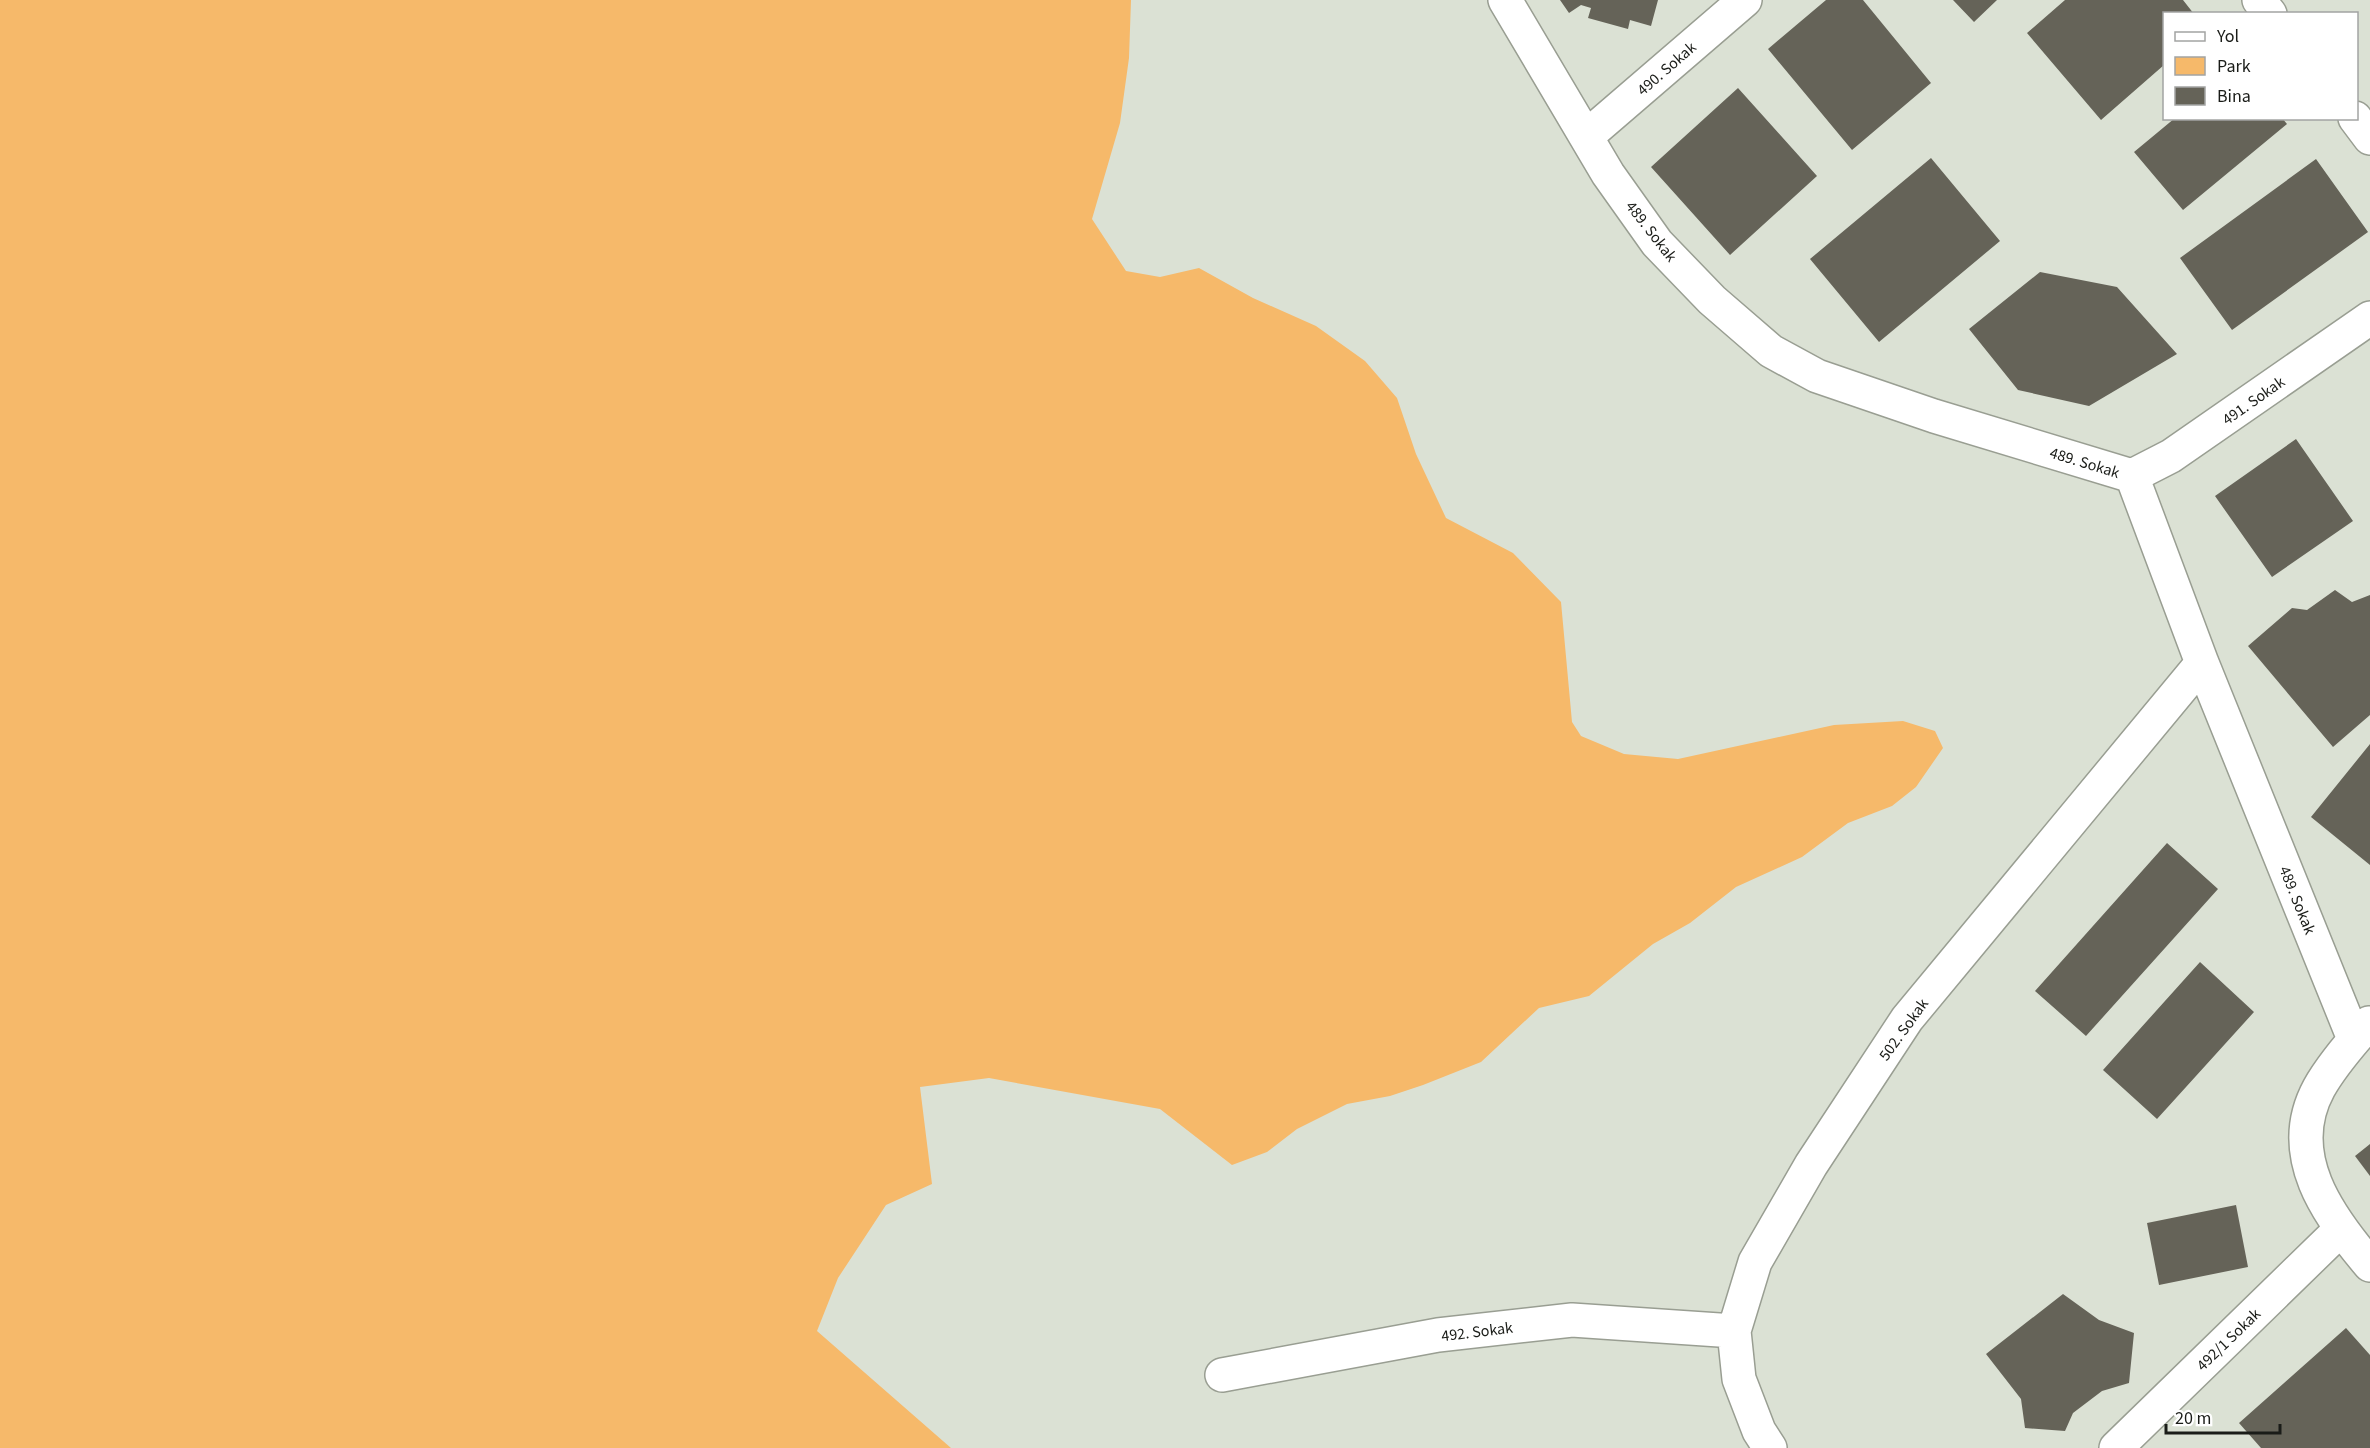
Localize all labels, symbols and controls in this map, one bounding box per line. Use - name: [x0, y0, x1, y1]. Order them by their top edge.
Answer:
- legend: [2163, 12, 2358, 120]
- text: Yol: [2216, 24, 2239, 49]
- street label: 490. Sokak: [1632, 37, 1701, 101]
- text: Park: [2217, 54, 2251, 79]
- text: Bina: [2217, 84, 2251, 109]
- street label: 489. Sokak: [1620, 196, 1682, 267]
- street label: 491. Sokak: [2218, 371, 2289, 430]
- street label: 489. Sokak: [2047, 442, 2122, 484]
- street label: 489. Sokak: [2273, 863, 2321, 938]
- street label: 502. Sokak: [1874, 994, 1934, 1065]
- street label: 492/1 Sokak: [2192, 1303, 2266, 1376]
- street label: 492. Sokak: [1440, 1317, 1514, 1347]
- scale bar: [2166, 1397, 2280, 1435]
- text: 20 m: [2175, 1406, 2211, 1431]

